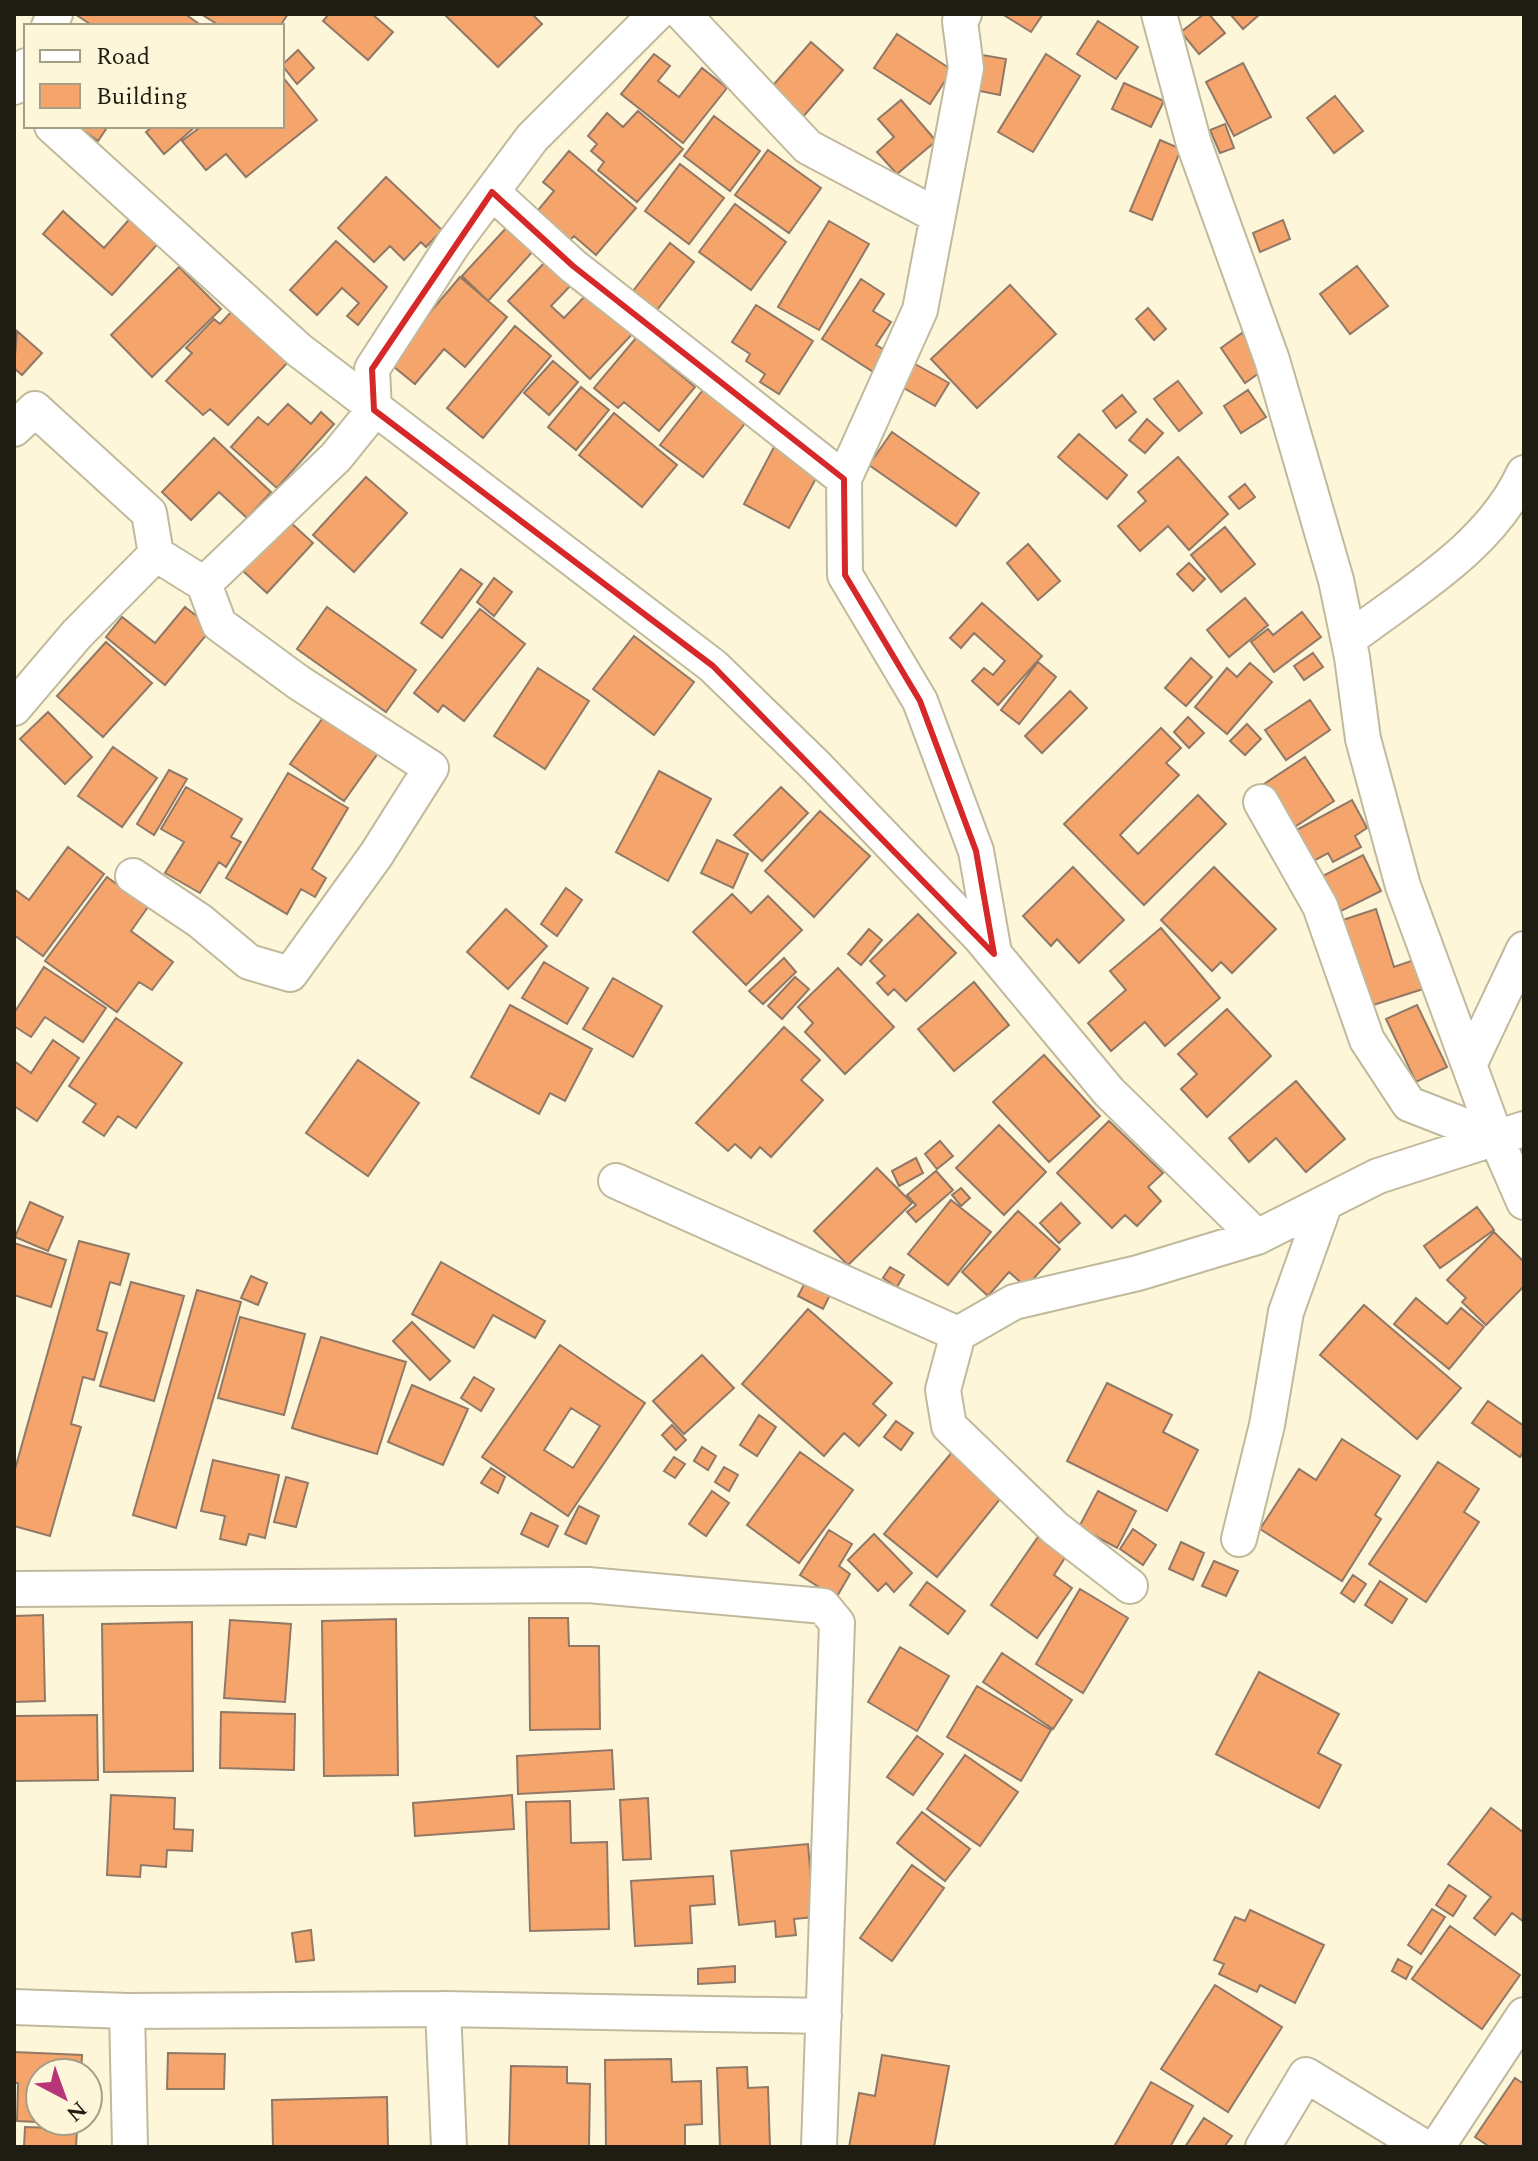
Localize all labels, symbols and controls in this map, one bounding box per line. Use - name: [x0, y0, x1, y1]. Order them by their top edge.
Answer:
- legend: [24, 24, 284, 128]
- text: Road: [96, 39, 150, 75]
- text: Building: [96, 79, 188, 115]
- north arrow: [24, 2057, 104, 2137]
- text: N: [59, 2093, 94, 2129]

